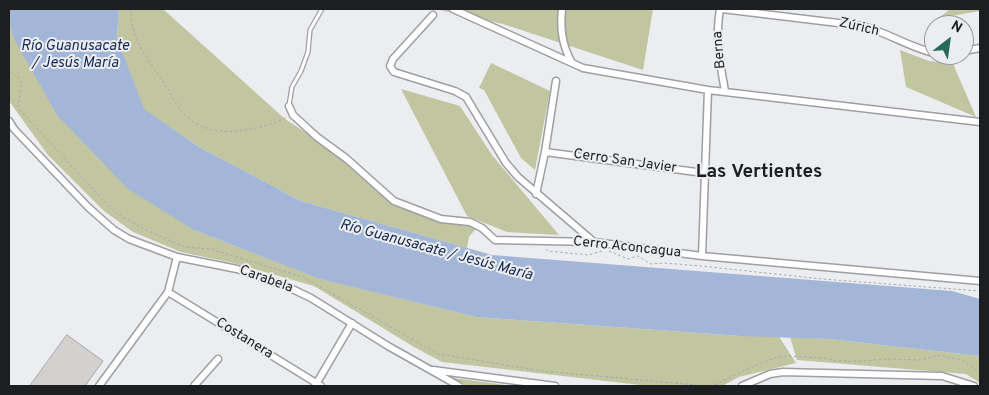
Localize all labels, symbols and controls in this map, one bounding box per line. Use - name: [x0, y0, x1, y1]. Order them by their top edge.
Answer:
- street label: Zúrich: [837, 15, 881, 41]
- north arrow: [924, 15, 974, 65]
- text: N: [948, 18, 965, 37]
- street label: Berna: [710, 31, 730, 69]
- water label: Río Guanusacate / Jesús María: [21, 38, 129, 73]
- street label: Cerro San Javier: [572, 146, 678, 178]
- district label: Las Vertientes: [696, 162, 822, 184]
- water label: Río Guanusacate / Jesús María: [338, 217, 534, 285]
- street label: Cerro Aconcagua: [572, 234, 682, 262]
- street label: Carabela: [237, 263, 295, 297]
- street label: Costanera: [212, 315, 276, 363]

